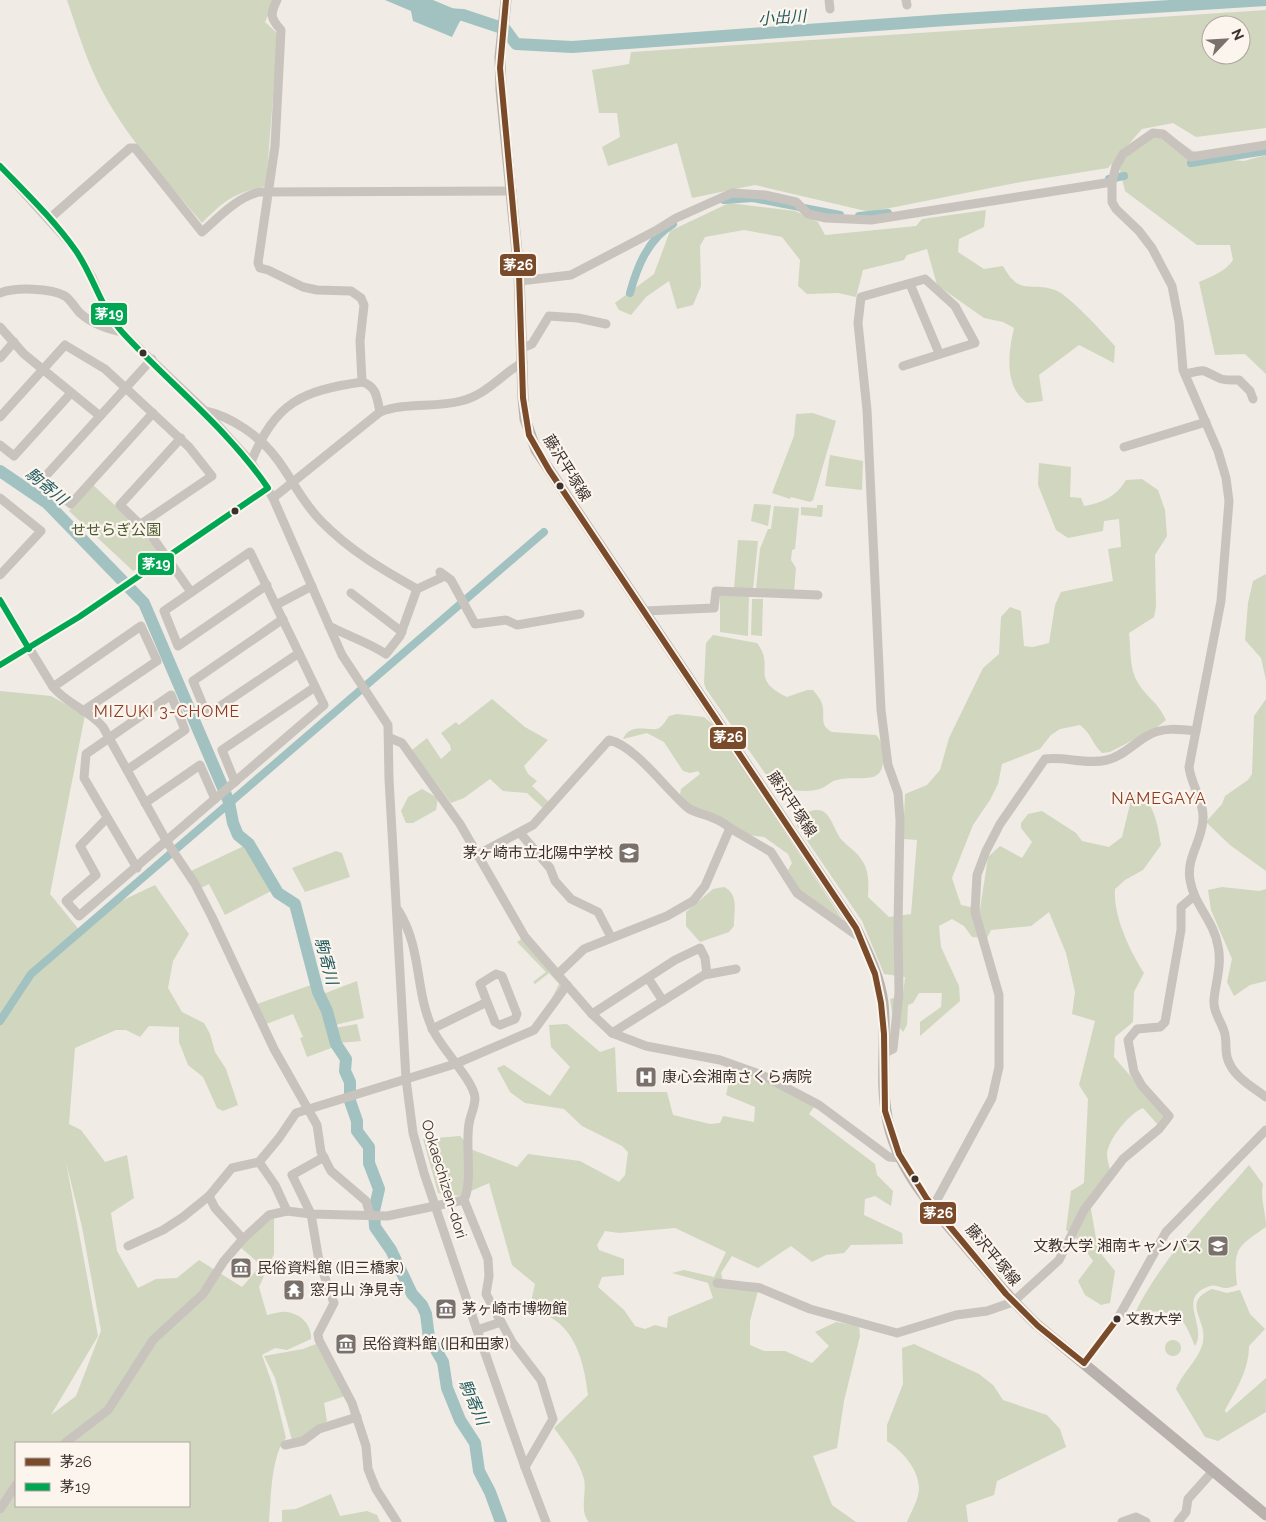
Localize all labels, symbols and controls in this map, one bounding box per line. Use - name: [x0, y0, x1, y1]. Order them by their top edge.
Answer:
- water label: 小出川: [757, 6, 809, 29]
- north arrow: [1201, 15, 1251, 65]
- text: N: [1228, 26, 1247, 43]
- line badge: 茅26: [499, 253, 537, 277]
- text: 茅26: [503, 257, 533, 273]
- line badge: 茅19: [90, 302, 128, 326]
- text: 茅19: [94, 306, 124, 322]
- unlabelled marker: [138, 348, 148, 358]
- street label: 藤沢平塚線: [539, 431, 595, 505]
- water label: 駒寄川: [22, 464, 73, 510]
- unlabelled marker: [555, 481, 565, 491]
- unlabelled marker: [230, 506, 240, 516]
- park label: せせらぎ公園: [71, 521, 161, 539]
- line badge: 茅19: [137, 552, 175, 576]
- text: 茅19: [141, 556, 171, 572]
- district label: MIZUKI 3-CHOME: [94, 702, 240, 721]
- line badge: 茅26: [709, 726, 747, 750]
- text: 茅26: [713, 729, 743, 745]
- street label: 藤沢平塚線: [764, 768, 820, 840]
- district label: NAMEGAYA: [1111, 789, 1207, 808]
- school or university icon: 茅ヶ崎市立北陽中学校: [617, 841, 641, 865]
- place label: 茅ヶ崎市立北陽中学校: [463, 844, 613, 862]
- water label: 駒寄川: [311, 935, 342, 989]
- hospital icon: 康心会湘南さくら病院: [634, 1065, 658, 1089]
- place label: 康心会湘南さくら病院: [662, 1068, 812, 1086]
- street label: Ookaechizen-dori: [417, 1117, 471, 1241]
- unlabelled marker: [910, 1174, 920, 1184]
- line badge: 茅26: [919, 1201, 957, 1225]
- text: 茅26: [923, 1205, 953, 1221]
- street label: 藤沢平塚線: [962, 1220, 1024, 1290]
- school or university icon: 文教大学 湘南キャンパス: [1206, 1234, 1230, 1258]
- place label: 文教大学 湘南キャンパス: [1033, 1237, 1202, 1255]
- museum icon: 民俗資料館 (旧三橋家): [229, 1256, 253, 1280]
- place label: 民俗資料館 (旧三橋家): [257, 1259, 404, 1277]
- temple icon: 窓月山 浄見寺: [282, 1278, 306, 1302]
- place label: 窓月山 浄見寺: [310, 1281, 404, 1299]
- museum icon: 茅ヶ崎市博物館: [434, 1297, 458, 1321]
- place label: 茅ヶ崎市博物館: [462, 1300, 567, 1318]
- place label: 文教大学: [1126, 1311, 1182, 1327]
- marker: 文教大学: [1112, 1314, 1122, 1324]
- museum icon: 民俗資料館 (旧和田家): [334, 1332, 358, 1356]
- place label: 民俗資料館 (旧和田家): [362, 1335, 509, 1353]
- water label: 駒寄川: [455, 1376, 493, 1430]
- legend: [15, 1442, 190, 1507]
- text: 茅26: [60, 1453, 92, 1471]
- text: 茅19: [60, 1478, 90, 1496]

